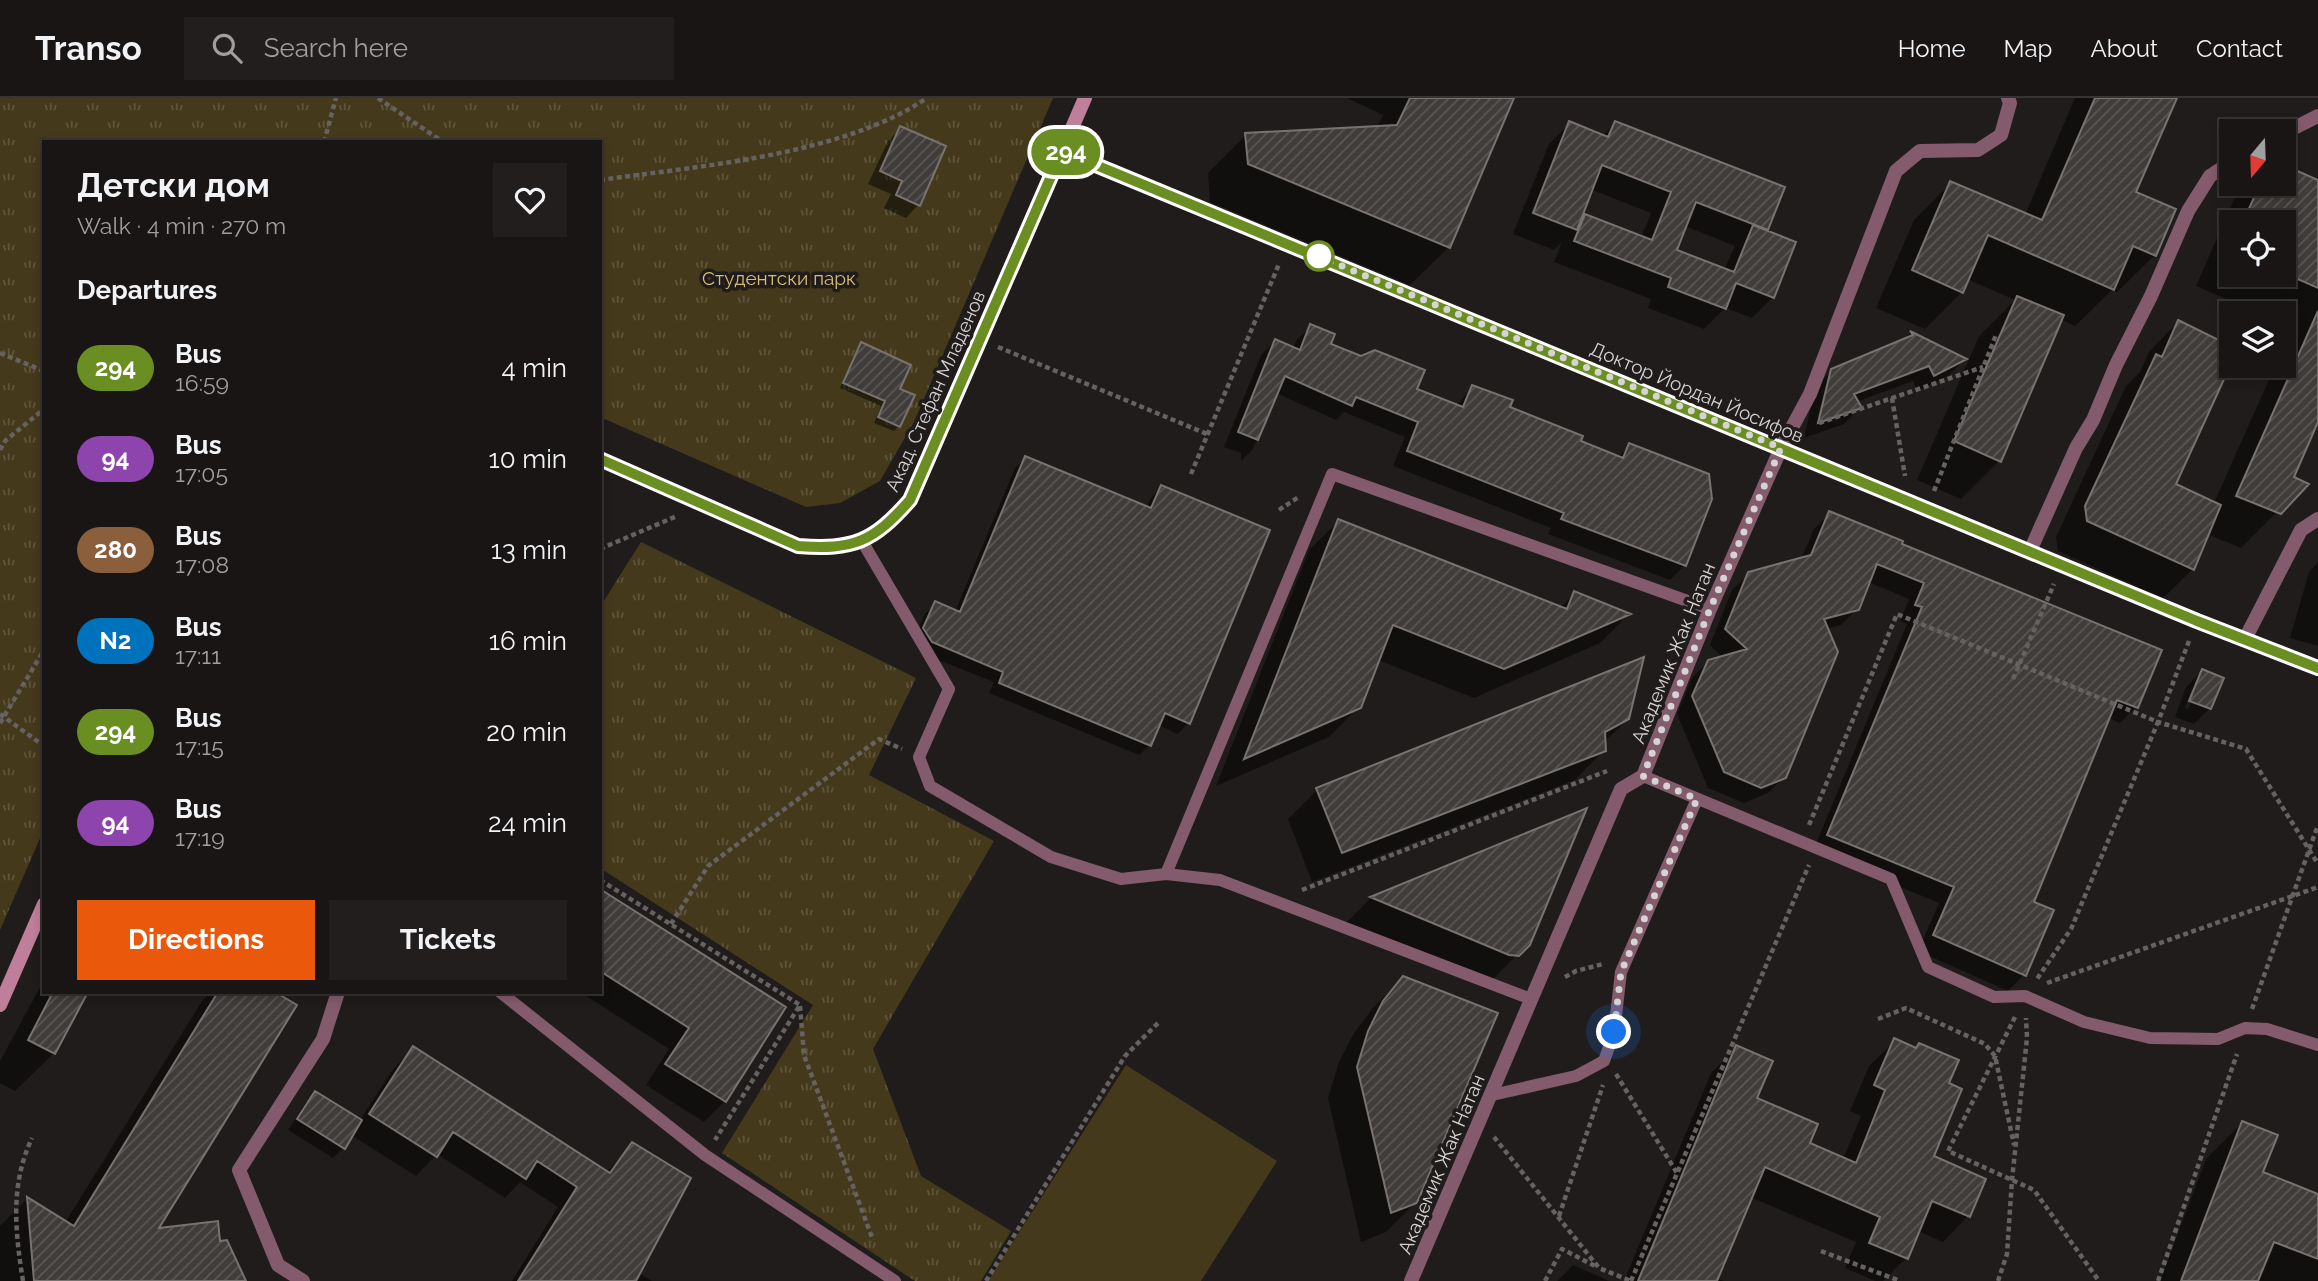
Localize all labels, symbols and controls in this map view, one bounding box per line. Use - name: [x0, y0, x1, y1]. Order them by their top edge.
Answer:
- search box: [184, 17, 674, 80]
- text: Transo: [35, 29, 142, 68]
- icon: search: [208, 29, 246, 67]
- text: Search here: [264, 33, 408, 63]
- text: Home: [1898, 34, 1966, 63]
- text: Map: [2004, 34, 2052, 63]
- text: About: [2090, 34, 2158, 63]
- text: Contact: [2196, 34, 2283, 63]
- north arrow: [2219, 119, 2296, 196]
- map controls: [2219, 119, 2296, 378]
- line badge: 294: [1026, 129, 1106, 175]
- text: 294: [1045, 137, 1087, 166]
- button: heart: [493, 163, 567, 237]
- text: Детски дом: [77, 166, 270, 205]
- button: locate: [2219, 210, 2296, 287]
- text: Walk · 4 min · 270 m: [77, 212, 286, 239]
- unlabelled marker: [1304, 241, 1334, 271]
- park label: Студентски парк: [702, 267, 856, 289]
- text: Departures: [77, 275, 217, 305]
- street label: Акад. Стефан Младенов: [881, 287, 989, 495]
- button: layers: [2219, 301, 2296, 378]
- street label: Доктор Йордан Йосифов: [1587, 337, 1807, 447]
- text: Bus: [175, 339, 222, 369]
- text: 294: [95, 353, 136, 382]
- text: 4 min: [501, 353, 567, 383]
- text: 16:59: [175, 369, 229, 396]
- text: Bus: [175, 430, 222, 460]
- text: 94: [102, 444, 129, 473]
- text: 10 min: [489, 444, 567, 474]
- text: 17:05: [175, 460, 228, 487]
- text: Bus: [175, 521, 222, 551]
- text: 280: [94, 535, 137, 564]
- text: 13 min: [491, 535, 567, 565]
- text: 17:08: [175, 551, 229, 578]
- street label: Академик Жак Натан: [1627, 559, 1719, 747]
- text: Bus: [175, 612, 222, 642]
- text: N2: [100, 626, 131, 655]
- text: 16 min: [489, 626, 567, 656]
- text: 17:11: [175, 642, 221, 669]
- text: Bus: [175, 703, 222, 733]
- text: 294: [95, 717, 136, 746]
- text: 20 min: [486, 717, 567, 747]
- text: 17:15: [175, 733, 224, 760]
- text: Bus: [175, 794, 222, 824]
- text: 94: [102, 808, 129, 837]
- text: 24 min: [488, 808, 567, 838]
- text: 17:19: [175, 824, 225, 851]
- button: Directions: [77, 900, 315, 980]
- button: Tickets: [329, 900, 567, 980]
- your location: [1596, 1014, 1631, 1049]
- street label: Академик Жак Натан: [1393, 1071, 1489, 1257]

